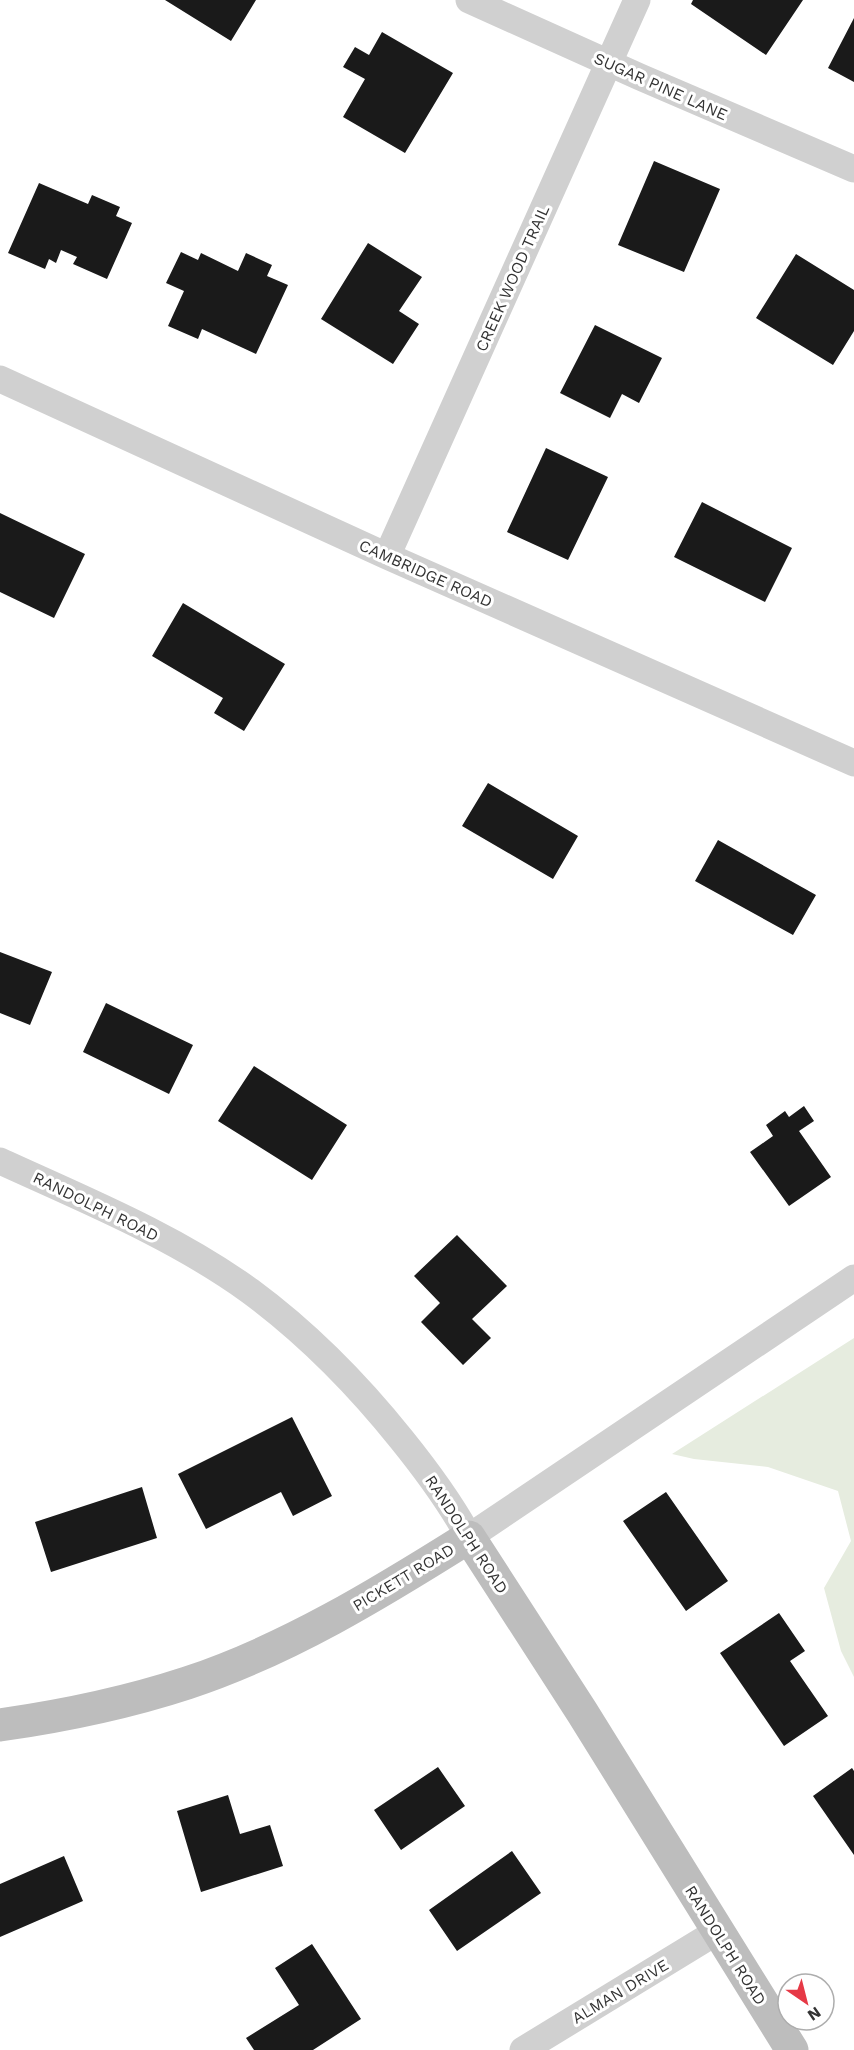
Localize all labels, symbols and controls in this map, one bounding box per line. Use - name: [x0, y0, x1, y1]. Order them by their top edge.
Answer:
- street label: SUGAR PINE LANE: [591, 49, 730, 124]
- street label: CREEK WOOD TRAIL: [472, 202, 554, 354]
- street label: CAMBRIDGE ROAD: [356, 535, 495, 611]
- street label: RANDOLPH ROAD: [30, 1168, 162, 1245]
- street label: RANDOLPH ROAD: [421, 1472, 512, 1597]
- street label: PICKETT ROAD: [349, 1540, 457, 1615]
- street label: RANDOLPH ROAD: [681, 1882, 770, 2008]
- street label: ALMAN DRIVE: [569, 1955, 672, 2028]
- north arrow: [776, 1972, 836, 2032]
- text: N: [804, 2003, 825, 2025]

